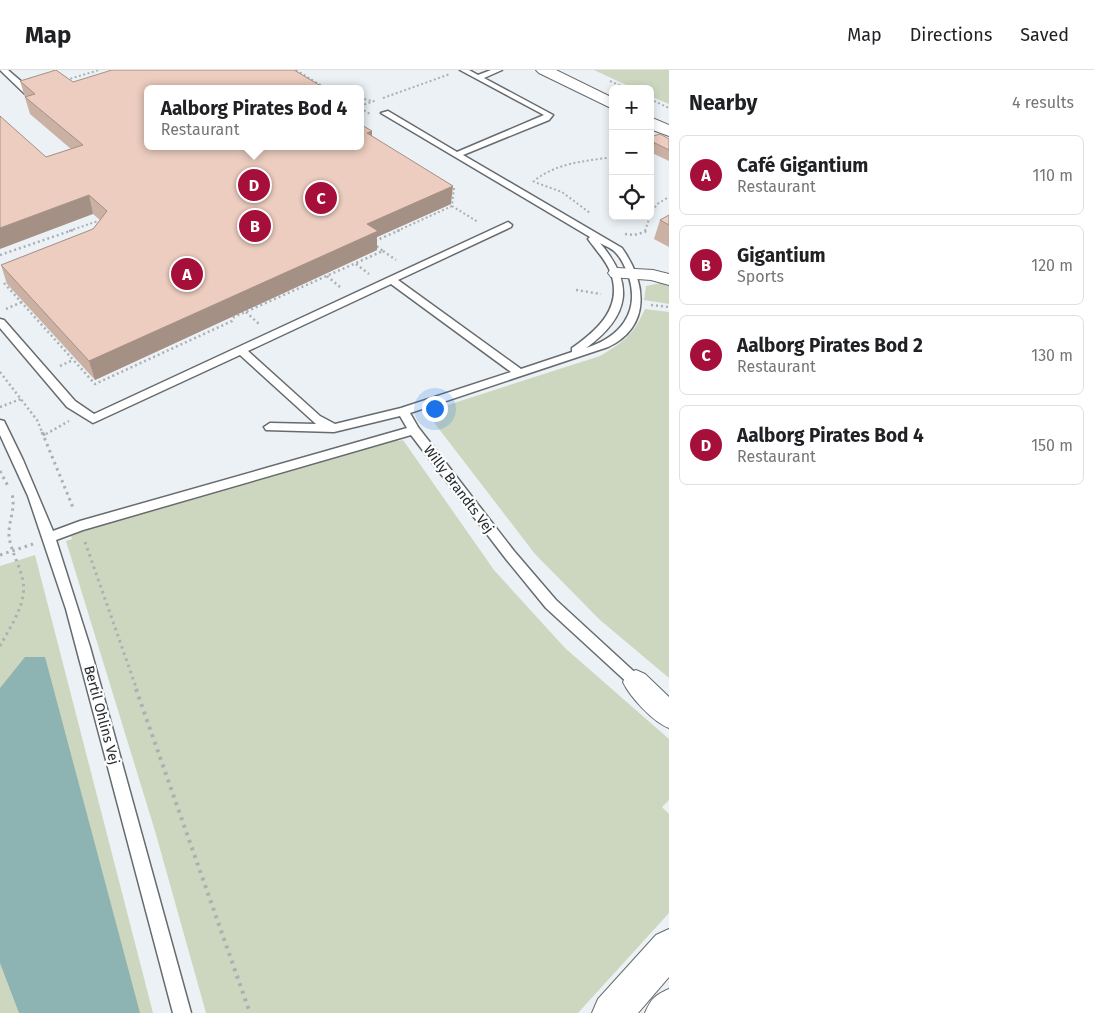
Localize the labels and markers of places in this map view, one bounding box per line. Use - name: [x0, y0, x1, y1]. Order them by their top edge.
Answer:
- pin: D: [238, 166, 270, 204]
- pin: C: [305, 179, 337, 217]
- pin: B: [239, 207, 271, 245]
- pin: A: [171, 255, 203, 293]

